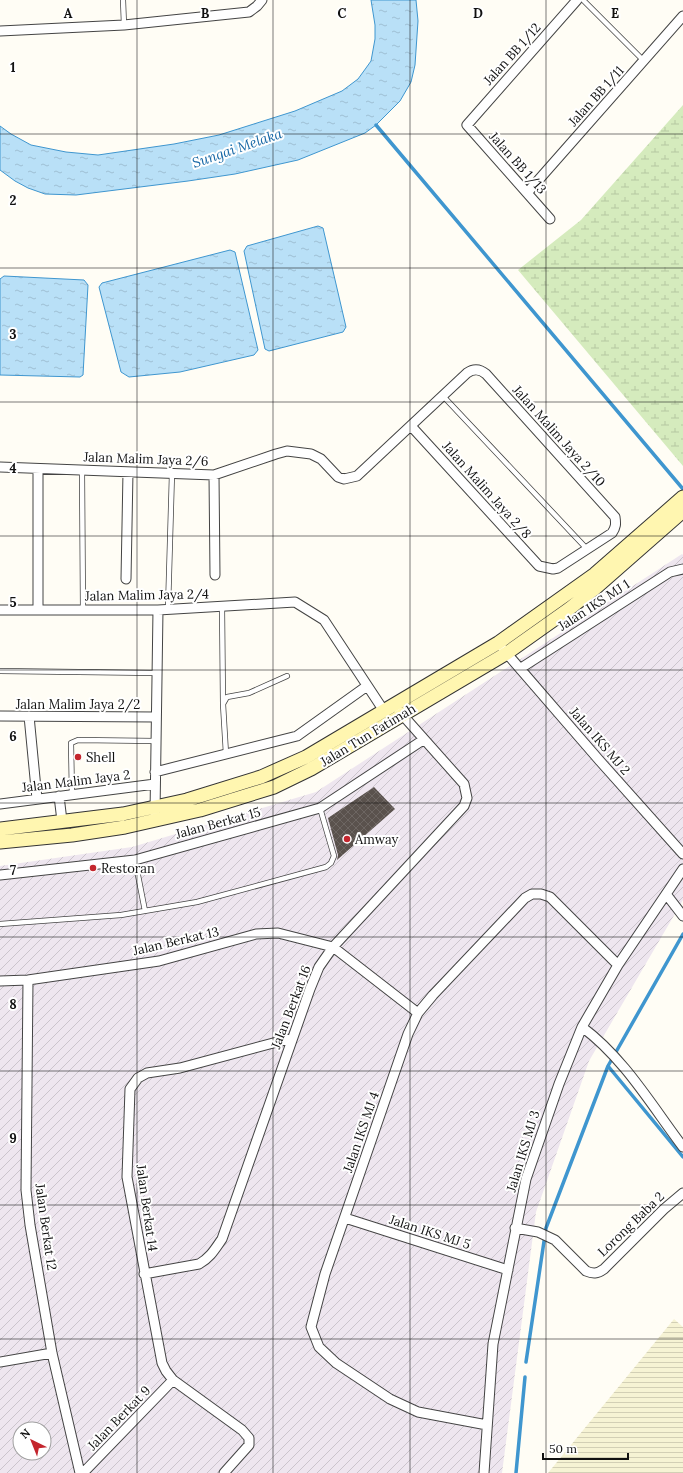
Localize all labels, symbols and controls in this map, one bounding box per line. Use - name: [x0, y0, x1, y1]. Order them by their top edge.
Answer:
- text: A: [64, 5, 73, 22]
- text: B: [201, 5, 210, 22]
- text: C: [338, 5, 347, 22]
- text: D: [473, 5, 483, 22]
- text: E: [611, 5, 619, 22]
- street label: Jalan BB 1/12: [479, 19, 544, 89]
- text: 1: [10, 59, 16, 76]
- street label: Jalan BB 1/11: [564, 62, 628, 130]
- water label: Sungai Melaka: [190, 124, 285, 172]
- street label: Jalan BB 1/13: [485, 128, 550, 198]
- text: 2: [10, 192, 17, 209]
- text: 3: [9, 326, 17, 343]
- street label: Jalan Malim Jaya 2/10: [508, 381, 609, 490]
- street label: Jalan Malim Jaya 2/8: [438, 437, 535, 542]
- street label: Jalan Malim Jaya 2/6: [82, 448, 209, 470]
- text: 4: [9, 460, 17, 477]
- street label: Jalan IKS MJ 1: [554, 575, 633, 635]
- street label: Jalan Malim Jaya 2/4: [84, 585, 209, 605]
- text: 5: [9, 594, 17, 611]
- street label: Jalan Malim Jaya 2/2: [15, 696, 140, 713]
- street label: Jalan Tun Fatimah: [316, 700, 419, 771]
- street label: Jalan IKS MJ 2: [565, 703, 634, 778]
- text: 6: [9, 728, 17, 745]
- place label: Shell: [86, 749, 116, 766]
- marker: Shell: [73, 752, 83, 762]
- street label: Jalan Malim Jaya 2: [20, 766, 131, 796]
- street label: Jalan Berkat 15: [173, 803, 262, 843]
- place label: Amway: [354, 831, 399, 848]
- marker: Amway: [342, 834, 352, 844]
- place label: Restoran: [101, 860, 155, 877]
- text: 7: [10, 862, 16, 879]
- marker: Restoran: [88, 863, 98, 873]
- street label: Jalan Berkat 13: [130, 923, 221, 959]
- street label: Jalan Berkat 16: [267, 963, 315, 1052]
- text: 8: [9, 996, 17, 1013]
- street label: Jalan IKS MJ 4: [339, 1089, 383, 1176]
- street label: Jalan IKS MJ 3: [502, 1108, 543, 1195]
- text: 9: [9, 1130, 17, 1147]
- street label: Jalan Berkat 14: [132, 1163, 162, 1252]
- street label: Jalan Berkat 12: [31, 1182, 61, 1271]
- street label: Lorong Baba 2: [594, 1188, 668, 1260]
- street label: Jalan IKS MJ 5: [386, 1211, 473, 1253]
- street label: Jalan Berkat 9: [83, 1382, 154, 1455]
- north arrow: [12, 1421, 52, 1461]
- text: N: [17, 1425, 33, 1442]
- scale bar: [543, 1435, 628, 1461]
- text: 50 m: [549, 1441, 577, 1456]

